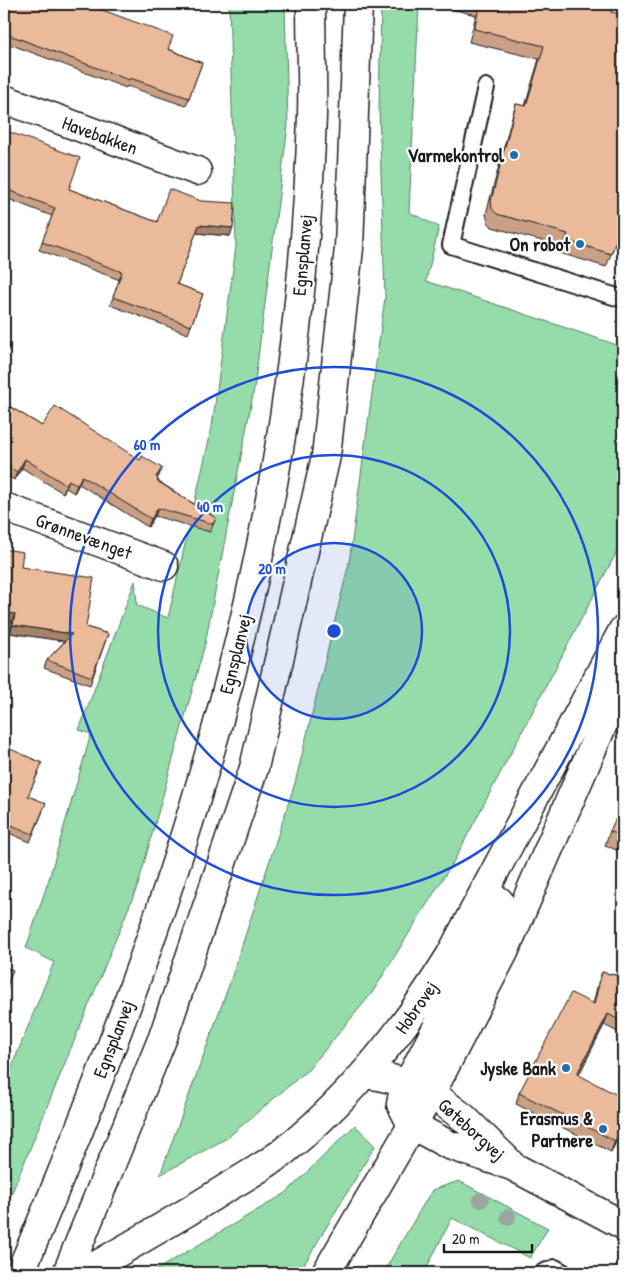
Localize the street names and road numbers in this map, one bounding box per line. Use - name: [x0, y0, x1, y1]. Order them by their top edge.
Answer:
- street label: Havebakken: [59, 109, 141, 161]
- street label: Egnsplanvej: [285, 213, 319, 297]
- street label: Grønnevænget: [32, 507, 136, 566]
- street label: Egnsplanvej: [213, 611, 257, 697]
- street label: Hobrovej: [388, 975, 444, 1039]
- street label: Egnsplanvej: [86, 996, 140, 1082]
- street label: Gøteborgvej: [433, 1092, 511, 1166]

